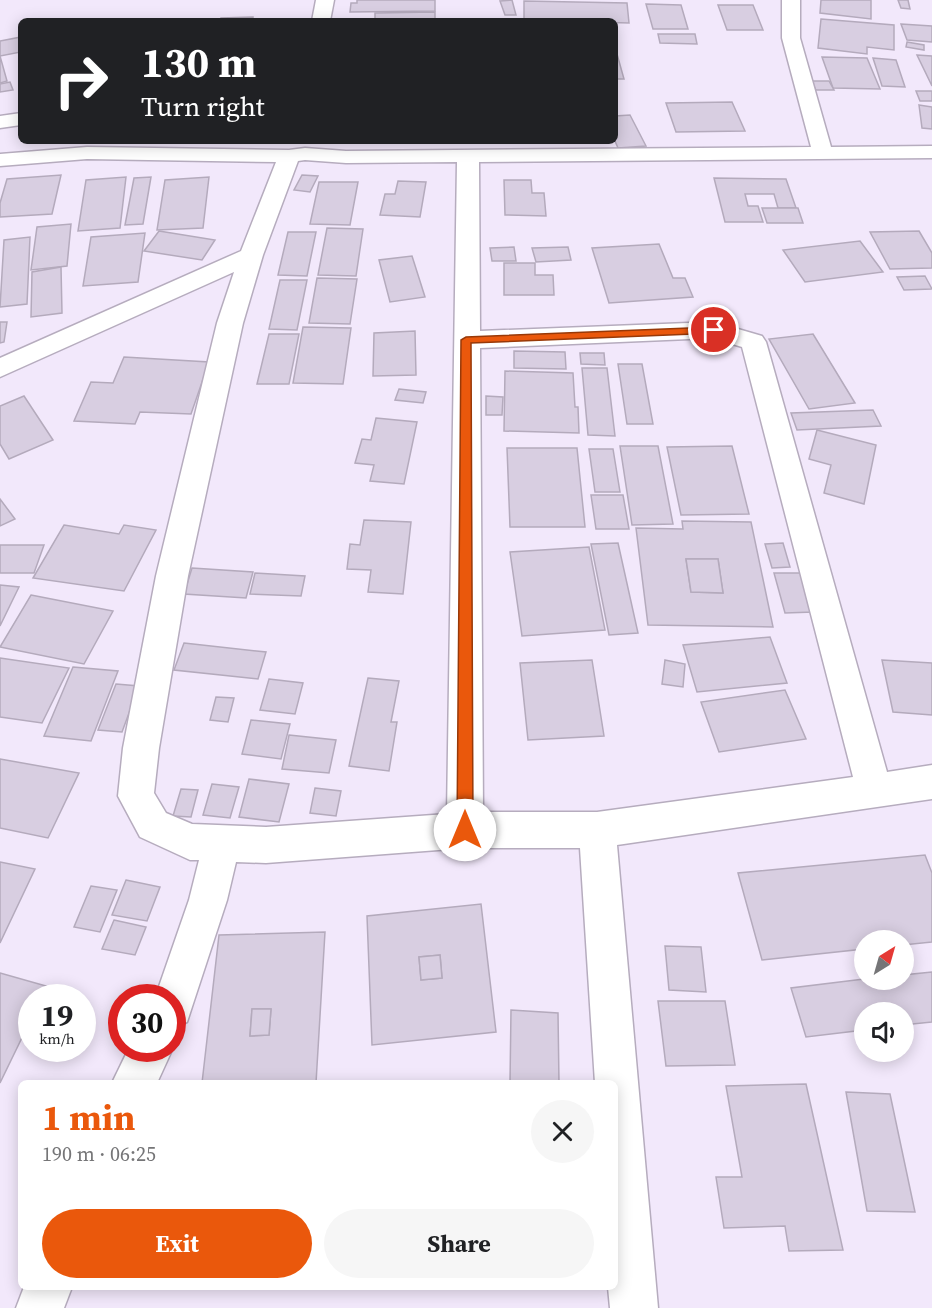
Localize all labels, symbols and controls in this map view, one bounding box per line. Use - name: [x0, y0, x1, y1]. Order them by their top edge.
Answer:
- text: 130 m: [141, 33, 256, 91]
- icon: right: [42, 42, 120, 120]
- text: Turn right: [141, 88, 265, 125]
- pin: [688, 304, 739, 355]
- icon: arrive: [697, 313, 730, 346]
- position arrow: [433, 798, 497, 862]
- north arrow: [854, 930, 914, 990]
- map controls: [854, 930, 914, 1062]
- speed limit sign: 30: [108, 984, 186, 1062]
- text: 19: [41, 995, 73, 1036]
- button: sound: [854, 1002, 914, 1062]
- text: km/h: [39, 1028, 75, 1049]
- text: 1 min: [42, 1093, 135, 1142]
- button: close: [531, 1100, 594, 1163]
- text: 190 m · 06:25: [42, 1140, 156, 1168]
- button: Exit: [42, 1209, 312, 1278]
- button: Share: [324, 1209, 594, 1278]

